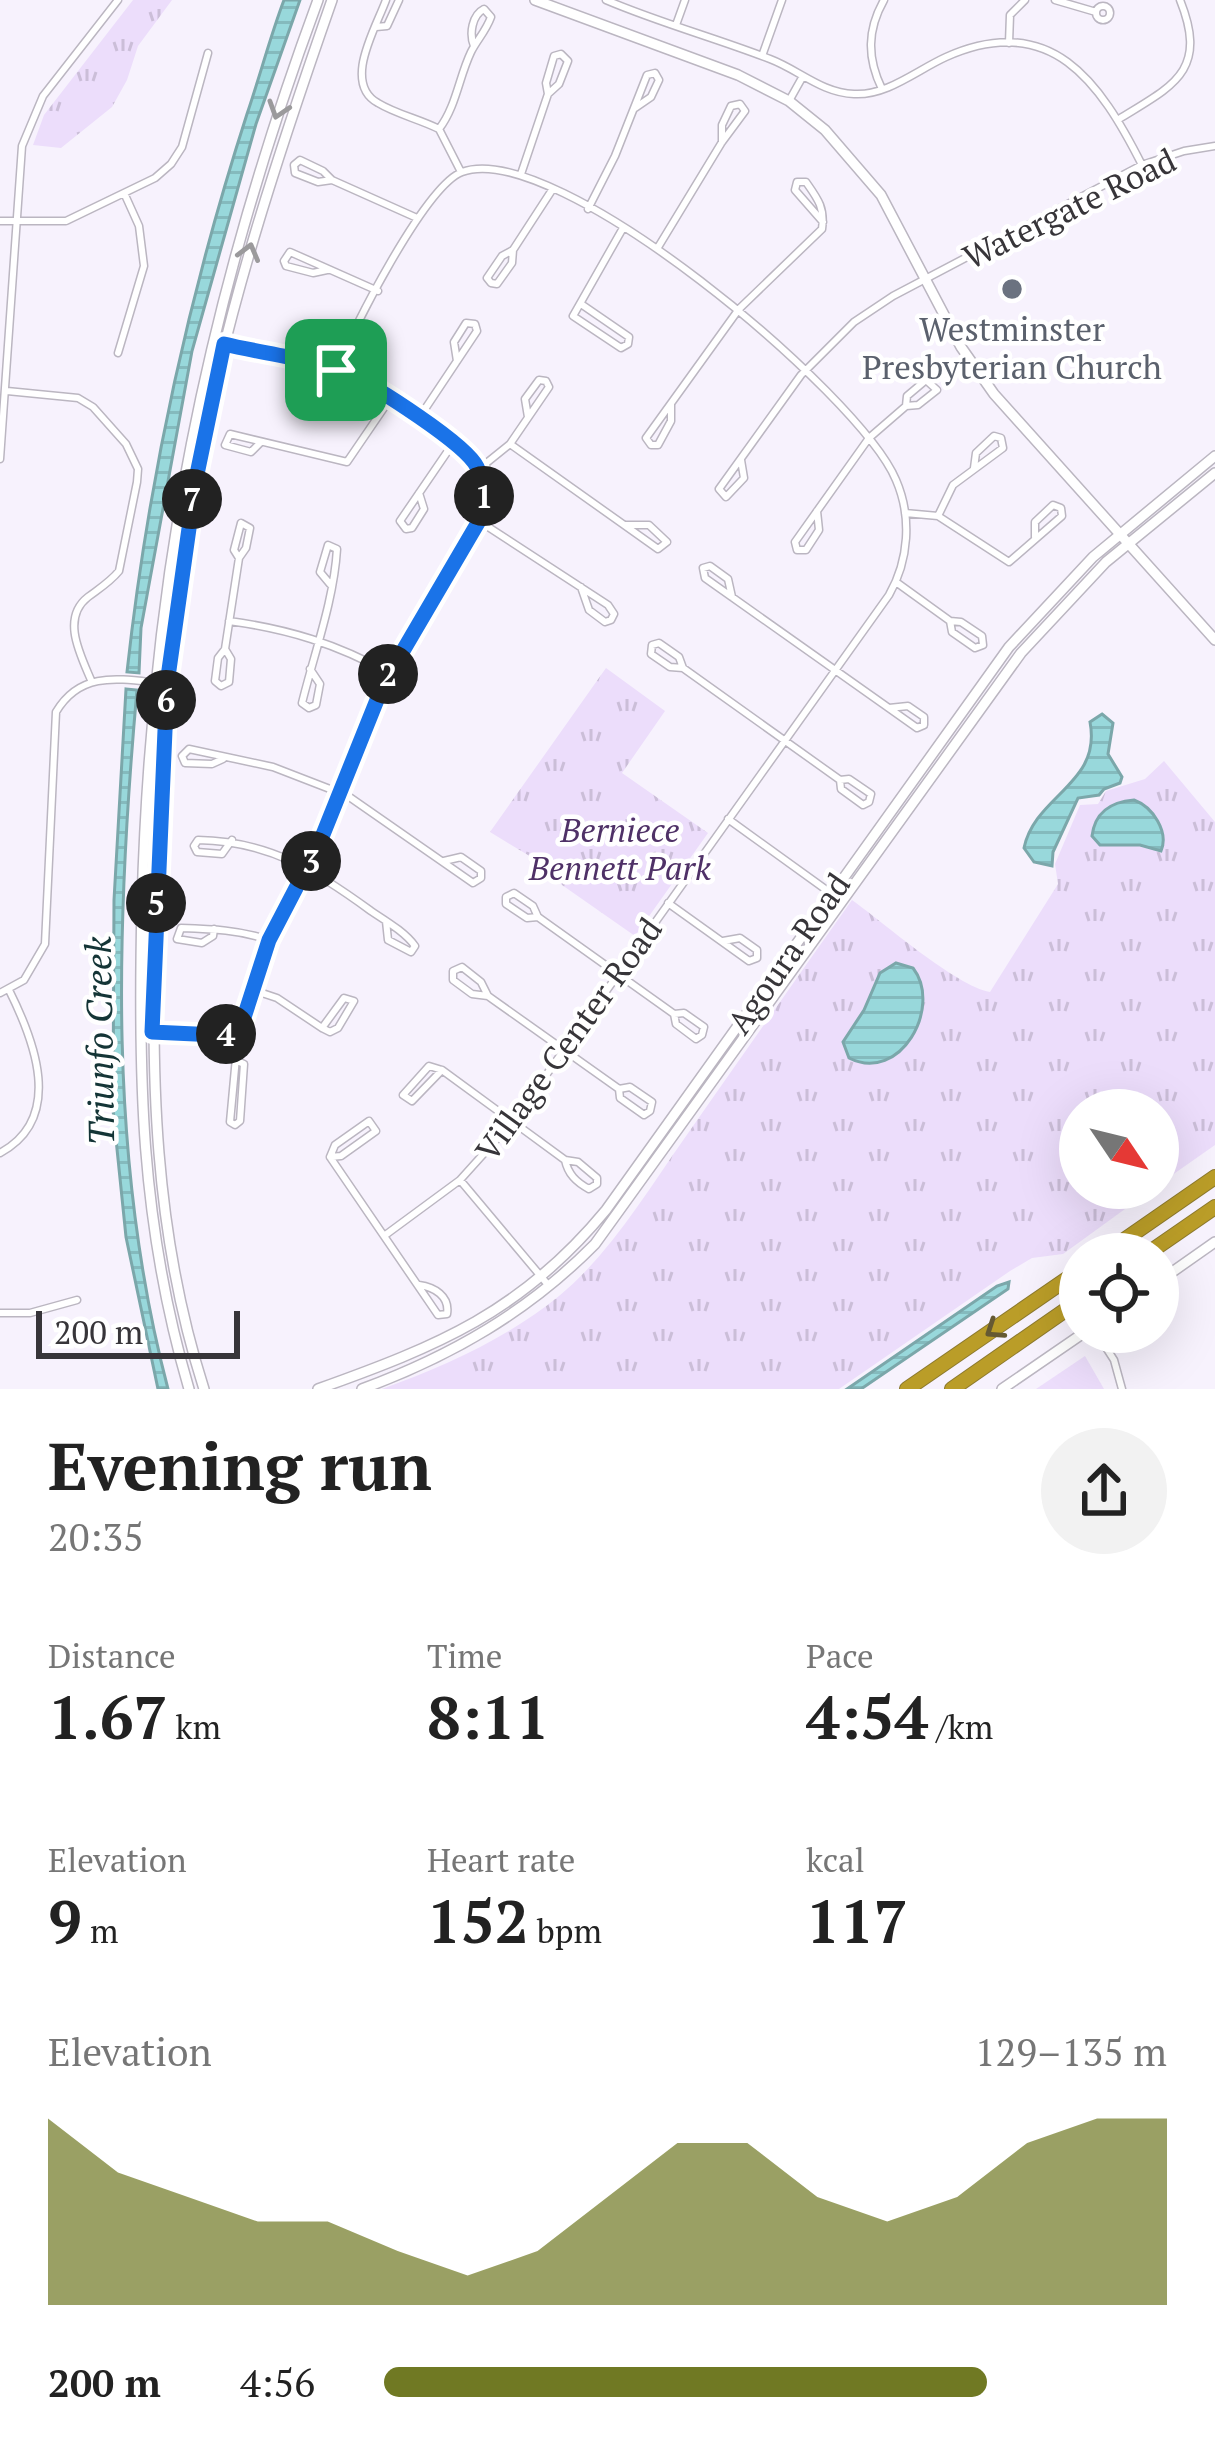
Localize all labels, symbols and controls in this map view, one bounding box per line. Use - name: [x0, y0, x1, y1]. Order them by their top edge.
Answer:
- one-way arrow: [268, 99, 293, 120]
- street label: Watergate Road: [956, 138, 1182, 278]
- one-way arrow: [234, 243, 259, 263]
- marker: Westminster Presbyterian Church: [999, 276, 1025, 302]
- place label: Westminster Presbyterian Church: [862, 307, 1162, 388]
- pin: [285, 319, 387, 421]
- icon: arrive: [303, 337, 369, 403]
- pin: 1: [454, 466, 514, 526]
- pin: 7: [162, 469, 222, 529]
- text: 1: [475, 474, 493, 517]
- text: 7: [183, 477, 201, 520]
- pin: 2: [358, 644, 418, 704]
- text: 2: [379, 652, 397, 695]
- pin: 6: [136, 670, 196, 730]
- text: 6: [157, 678, 175, 721]
- park label: Berniece Bennett Park: [528, 808, 711, 889]
- pin: 3: [281, 831, 341, 891]
- text: 3: [302, 839, 320, 882]
- street label: Agoura Road: [717, 864, 859, 1042]
- pin: 5: [126, 873, 186, 933]
- text: 5: [147, 881, 165, 924]
- street label: Village Center Road: [465, 909, 671, 1169]
- water label: Triunfo Creek: [74, 935, 124, 1146]
- pin: 4: [196, 1004, 256, 1064]
- text: 4: [217, 1012, 235, 1055]
- north arrow: [1059, 1089, 1179, 1209]
- map controls: [1059, 1089, 1179, 1353]
- button: locate: [1059, 1233, 1179, 1353]
- scale bar: [36, 1305, 240, 1358]
- text: 200 m: [54, 1310, 143, 1353]
- one-way arrow: [985, 1315, 1007, 1337]
- text: Evening run: [48, 1421, 432, 1509]
- button: share: [1041, 1428, 1167, 1554]
- text: 20:35: [48, 1510, 144, 1562]
- text: Distance: [48, 1634, 175, 1677]
- text: Time: [427, 1634, 502, 1677]
- text: Pace: [806, 1634, 874, 1677]
- text: 1.67: [48, 1677, 167, 1756]
- text: 8:11: [427, 1677, 549, 1756]
- text: 4:54: [806, 1677, 928, 1756]
- text: km: [167, 1705, 221, 1748]
- text: /km: [928, 1705, 993, 1748]
- text: Elevation: [48, 1838, 187, 1881]
- text: Heart rate: [427, 1838, 575, 1881]
- text: kcal: [806, 1838, 865, 1881]
- text: 9: [48, 1881, 82, 1960]
- text: 152: [427, 1881, 529, 1960]
- text: 117: [806, 1881, 908, 1960]
- text: m: [82, 1909, 118, 1952]
- text: bpm: [529, 1909, 602, 1952]
- text: Elevation: [48, 2025, 212, 2077]
- text: 129–135 m: [975, 2025, 1167, 2077]
- text: 200 m: [48, 2356, 161, 2408]
- text: 4:56: [240, 2356, 315, 2408]

